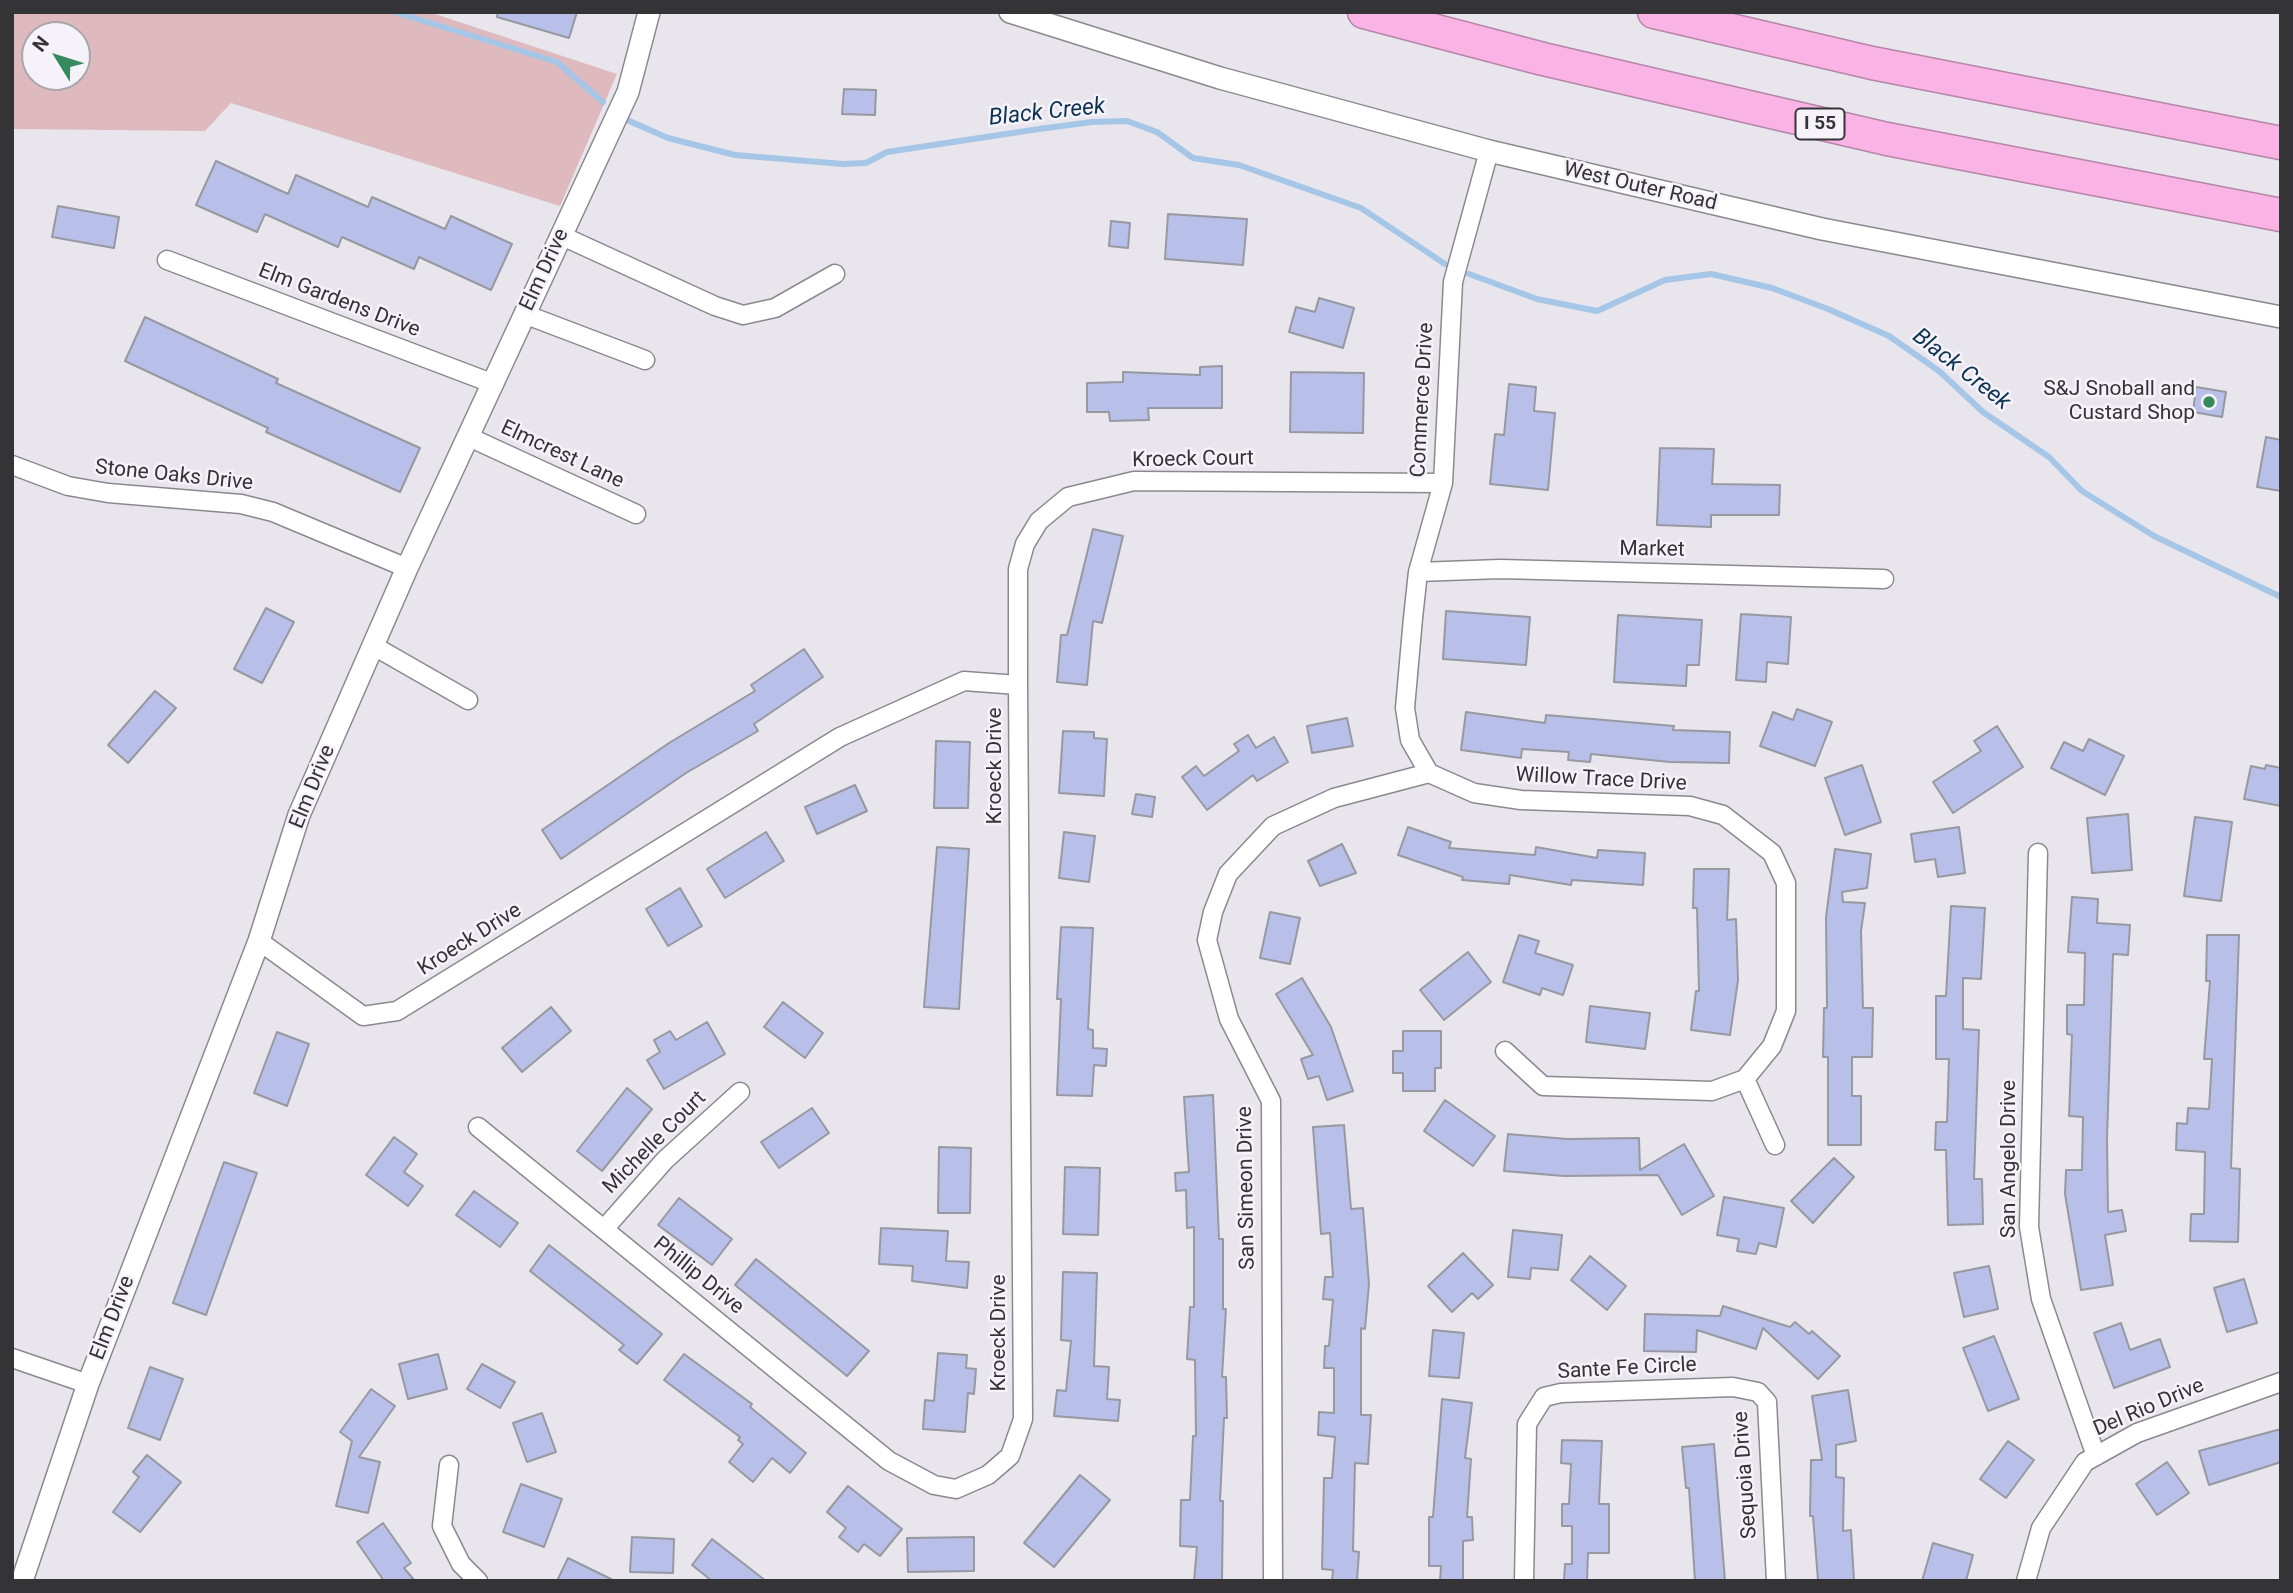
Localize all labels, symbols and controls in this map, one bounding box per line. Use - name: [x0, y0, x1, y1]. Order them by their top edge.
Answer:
- north arrow: [21, 21, 91, 91]
- text: N: [27, 32, 54, 56]
- water label: Black Creek: [987, 93, 1107, 133]
- road number: I 55: [1796, 108, 1844, 140]
- street label: West Outer Road: [1561, 157, 1719, 217]
- street label: Elm Drive: [515, 225, 575, 315]
- street label: Elm Gardens Drive: [255, 259, 423, 343]
- street label: Commerce Drive: [1406, 322, 1440, 478]
- water label: Black Creek: [1906, 323, 2016, 417]
- place label: S&J Snoball and Custard Shop: [2043, 377, 2195, 427]
- marker: S&J Snoball and Custard Shop: [2201, 394, 2217, 410]
- street label: Elmcrest Lane: [496, 415, 628, 495]
- street label: Kroeck Court: [1132, 446, 1254, 474]
- street label: Stone Oaks Drive: [94, 455, 254, 497]
- street label: Market: [1619, 537, 1685, 563]
- street label: Kroeck Drive: [983, 707, 1009, 825]
- street label: Elm Drive: [285, 742, 341, 832]
- street label: Willow Trace Drive: [1515, 763, 1687, 797]
- street label: Kroeck Drive: [414, 898, 526, 982]
- street label: San Angelo Drive: [1997, 1080, 2023, 1238]
- street label: Michelle Court: [598, 1086, 712, 1200]
- street label: San Simeon Drive: [1233, 1106, 1261, 1270]
- street label: Phillip Drive: [648, 1232, 748, 1320]
- street label: Elm Drive: [85, 1272, 141, 1364]
- street label: Kroeck Drive: [987, 1274, 1013, 1392]
- street label: Sante Fe Circle: [1557, 1353, 1697, 1385]
- street label: Del Rio Drive: [2090, 1373, 2208, 1443]
- street label: Sequoia Drive: [1729, 1410, 1763, 1540]

